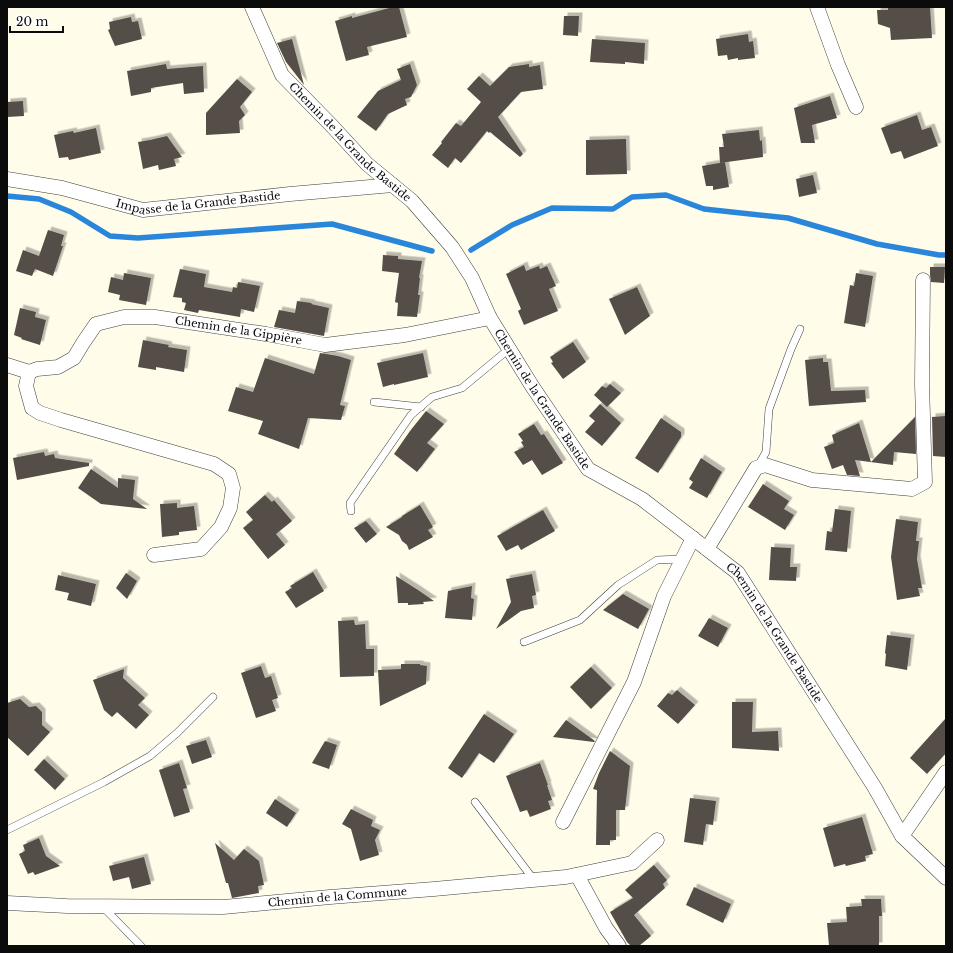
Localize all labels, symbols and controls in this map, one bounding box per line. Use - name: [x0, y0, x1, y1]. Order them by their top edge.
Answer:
- scale bar: [10, 8, 63, 34]
- text: 20 m: [16, 14, 48, 29]
- street label: Chemin de la Grande Bastide: [286, 79, 414, 205]
- street label: Impasse de la Grande Bastide: [115, 188, 281, 218]
- street label: Chemin de la Gippière: [174, 313, 303, 348]
- street label: Chemin de la Grande Bastide: [491, 326, 593, 472]
- street label: Chemin de la Grande Bastide: [723, 559, 826, 705]
- street label: Chemin de la Commune: [267, 884, 408, 910]

